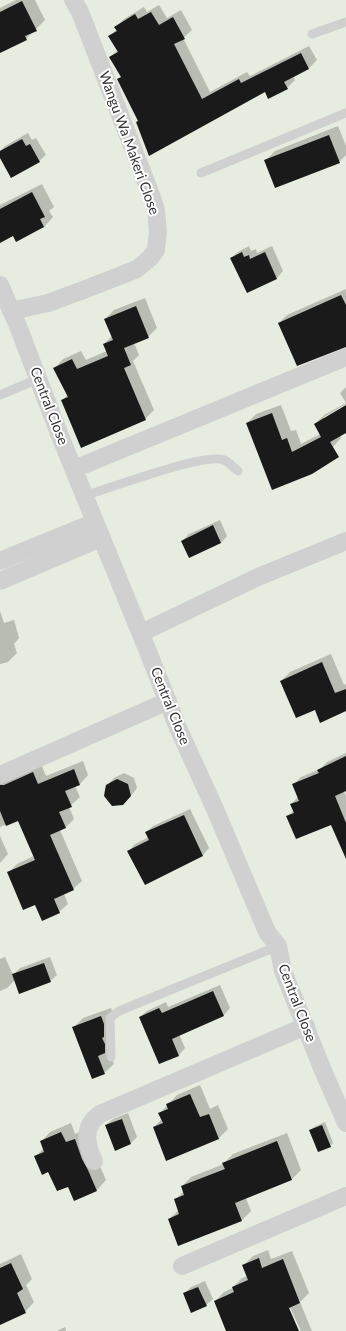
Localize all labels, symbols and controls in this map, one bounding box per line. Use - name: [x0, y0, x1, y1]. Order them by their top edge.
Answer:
- street label: Wangu Wa Makeri Close: [95, 69, 163, 217]
- street label: Central Close: [26, 365, 72, 447]
- street label: Central Close: [147, 665, 193, 747]
- street label: Central Close: [274, 962, 320, 1044]

